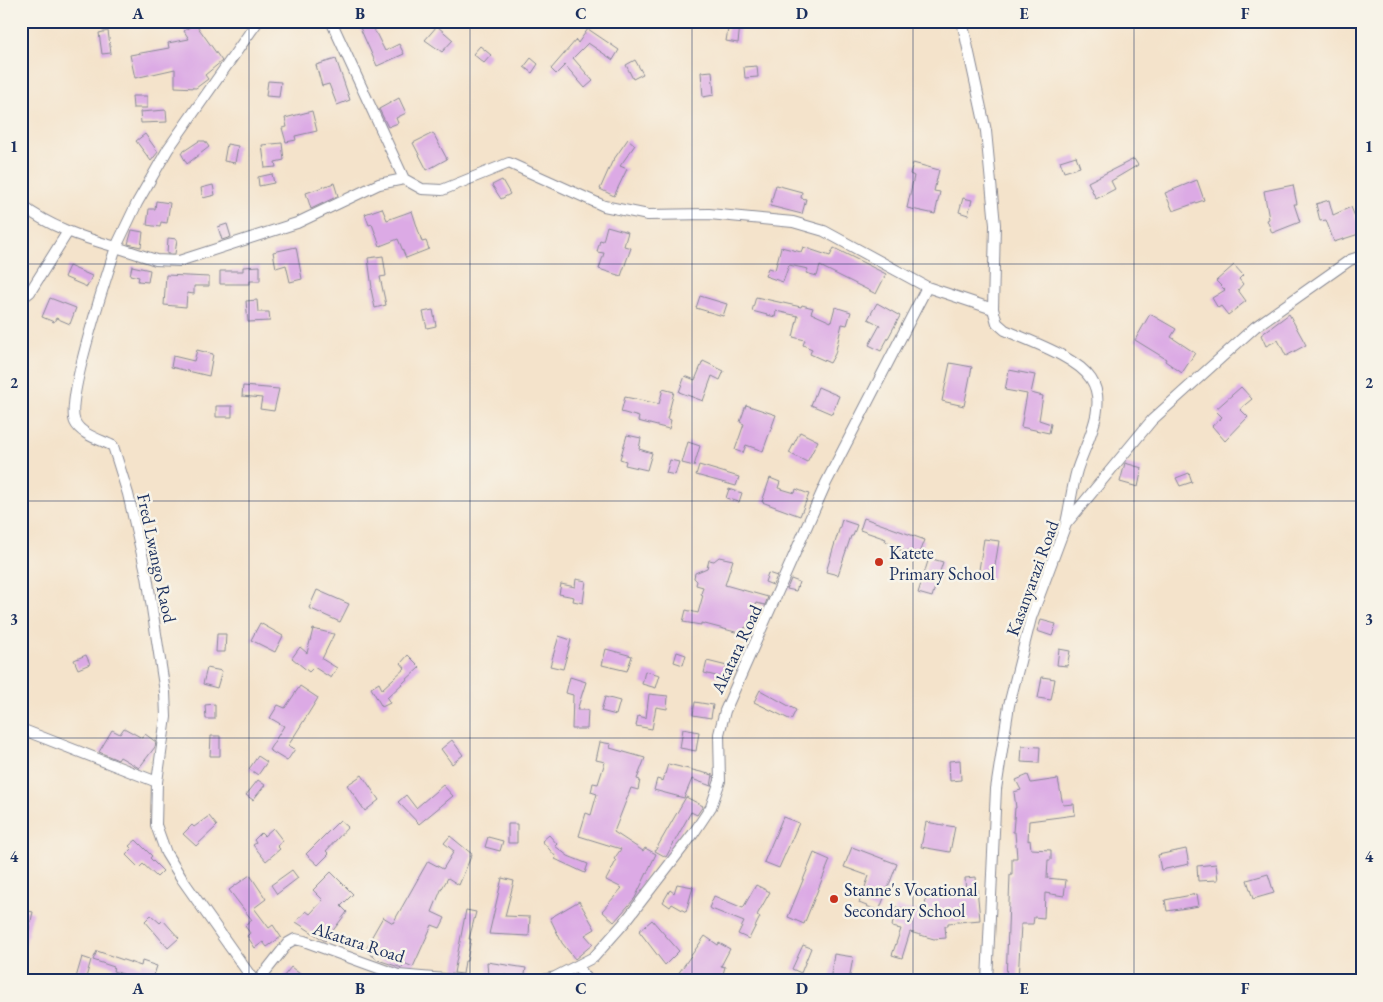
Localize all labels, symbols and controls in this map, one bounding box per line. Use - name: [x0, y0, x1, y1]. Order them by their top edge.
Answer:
- text: A: [131, 3, 144, 24]
- text: B: [355, 3, 365, 24]
- text: C: [575, 3, 587, 24]
- text: D: [796, 3, 808, 24]
- text: E: [1019, 3, 1029, 24]
- text: F: [1241, 3, 1250, 24]
- text: 1: [10, 136, 18, 157]
- text: 1: [1365, 136, 1373, 157]
- text: 2: [10, 372, 19, 393]
- text: 2: [1365, 372, 1374, 393]
- street label: Fred Lwango Raod: [132, 491, 182, 626]
- street label: Kasanyarazi Road: [1000, 516, 1064, 639]
- place label: Katete Primary School: [889, 541, 995, 585]
- marker: Katete Primary School: [873, 556, 885, 568]
- street label: Akatara Road: [705, 600, 767, 698]
- text: 3: [10, 609, 18, 630]
- text: 3: [1365, 609, 1373, 630]
- text: 4: [10, 846, 19, 867]
- text: 4: [1365, 846, 1374, 867]
- place label: Stanne's Vocational Secondary School: [844, 878, 978, 922]
- marker: Stanne's Vocational Secondary School: [828, 893, 840, 905]
- street label: Akatara Road: [309, 916, 409, 968]
- text: A: [131, 978, 144, 999]
- text: B: [355, 978, 365, 999]
- text: C: [575, 978, 587, 999]
- text: D: [796, 978, 808, 999]
- text: E: [1019, 978, 1029, 999]
- text: F: [1241, 978, 1250, 999]

